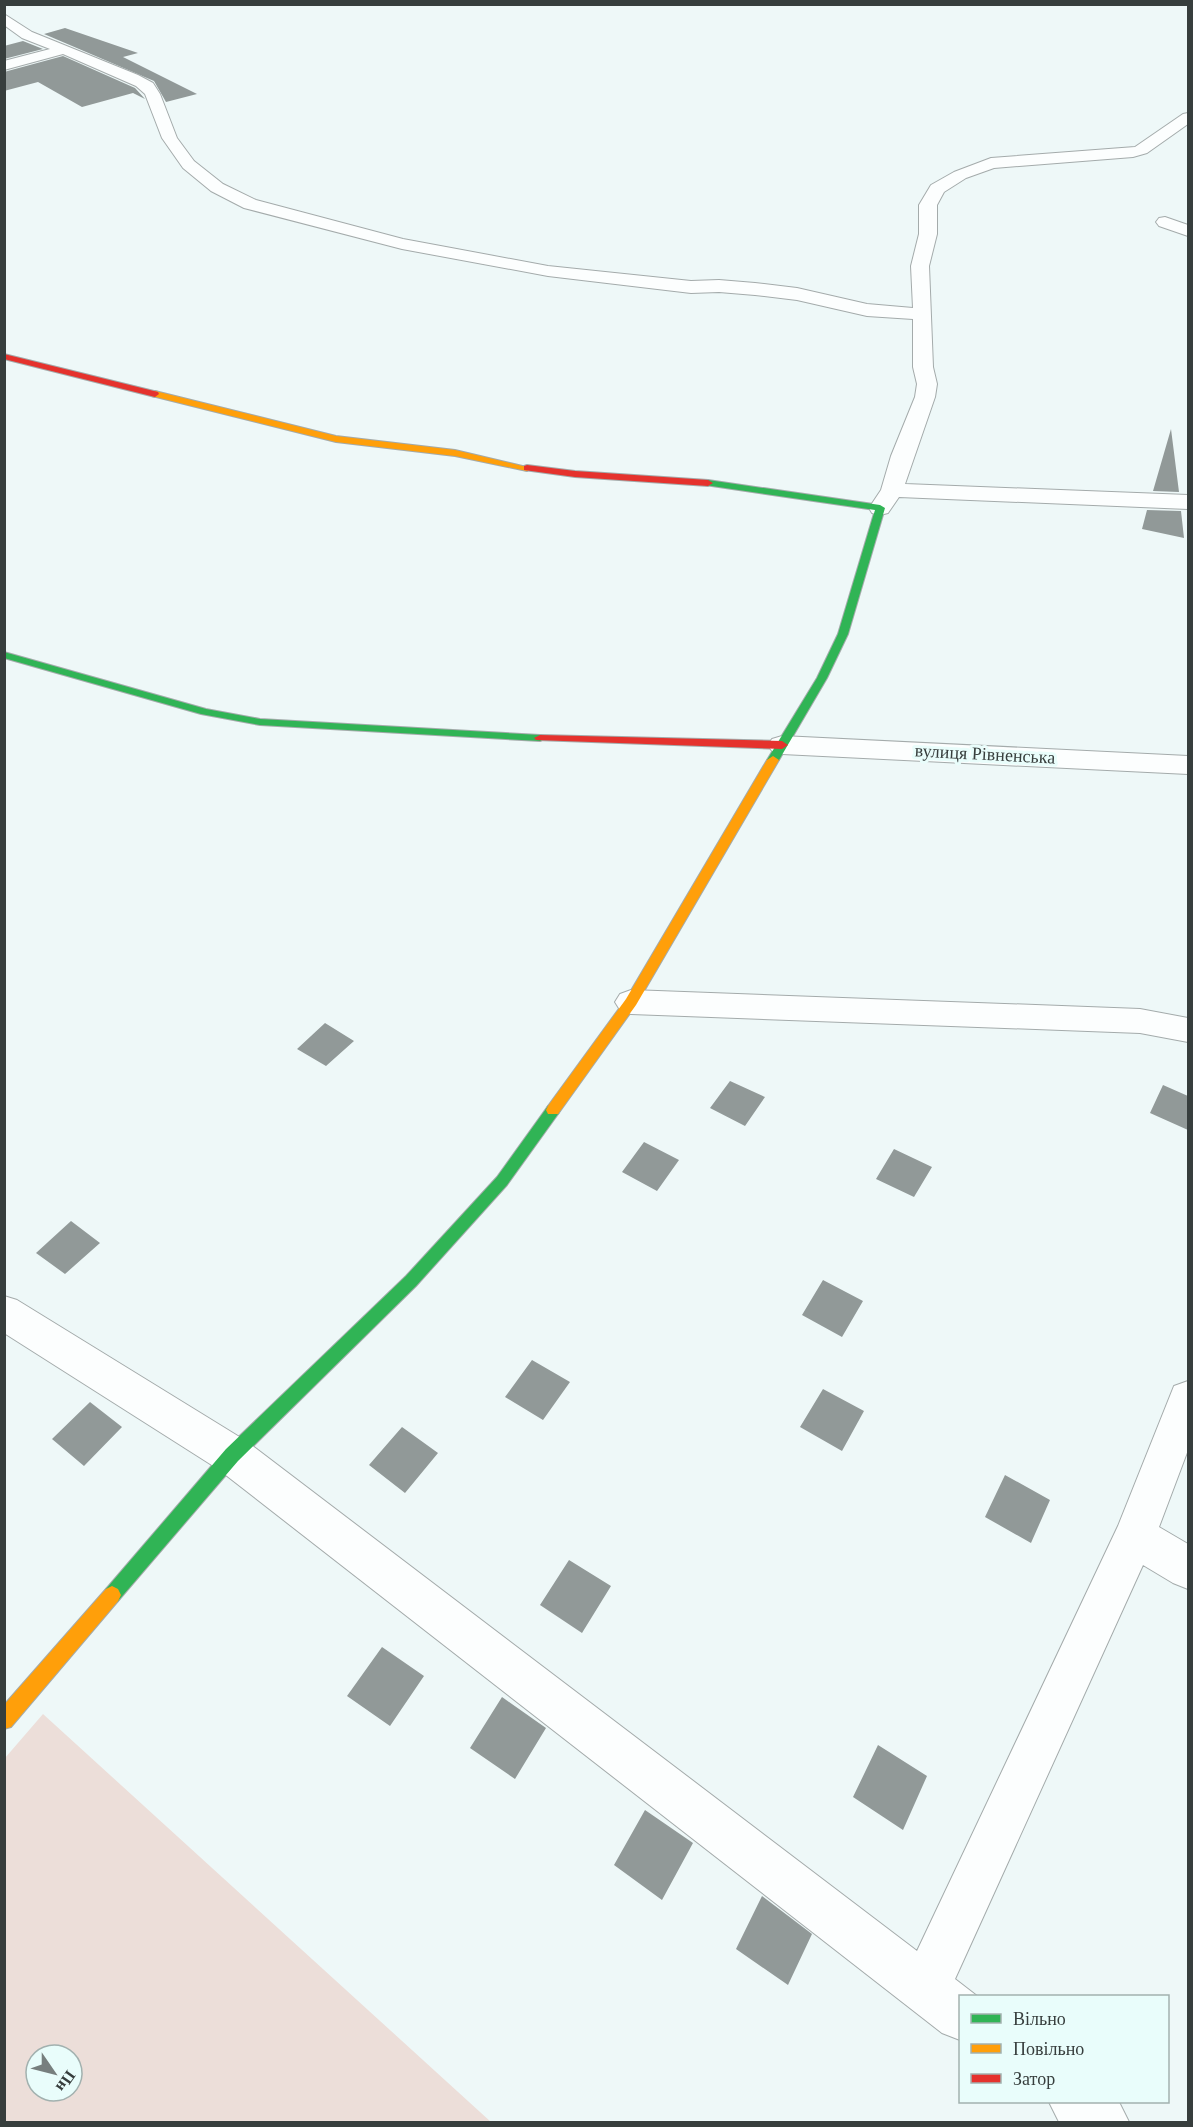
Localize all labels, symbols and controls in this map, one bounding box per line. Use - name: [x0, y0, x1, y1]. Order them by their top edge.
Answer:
- street label: вулиця Рівненська: [914, 740, 1056, 768]
- legend: [959, 1995, 1169, 2103]
- text: Вільно: [1013, 2009, 1066, 2029]
- text: Повільно: [1013, 2039, 1084, 2059]
- north arrow: [24, 2043, 84, 2103]
- text: Пн: [53, 2068, 79, 2095]
- text: Затор: [1013, 2069, 1055, 2089]

